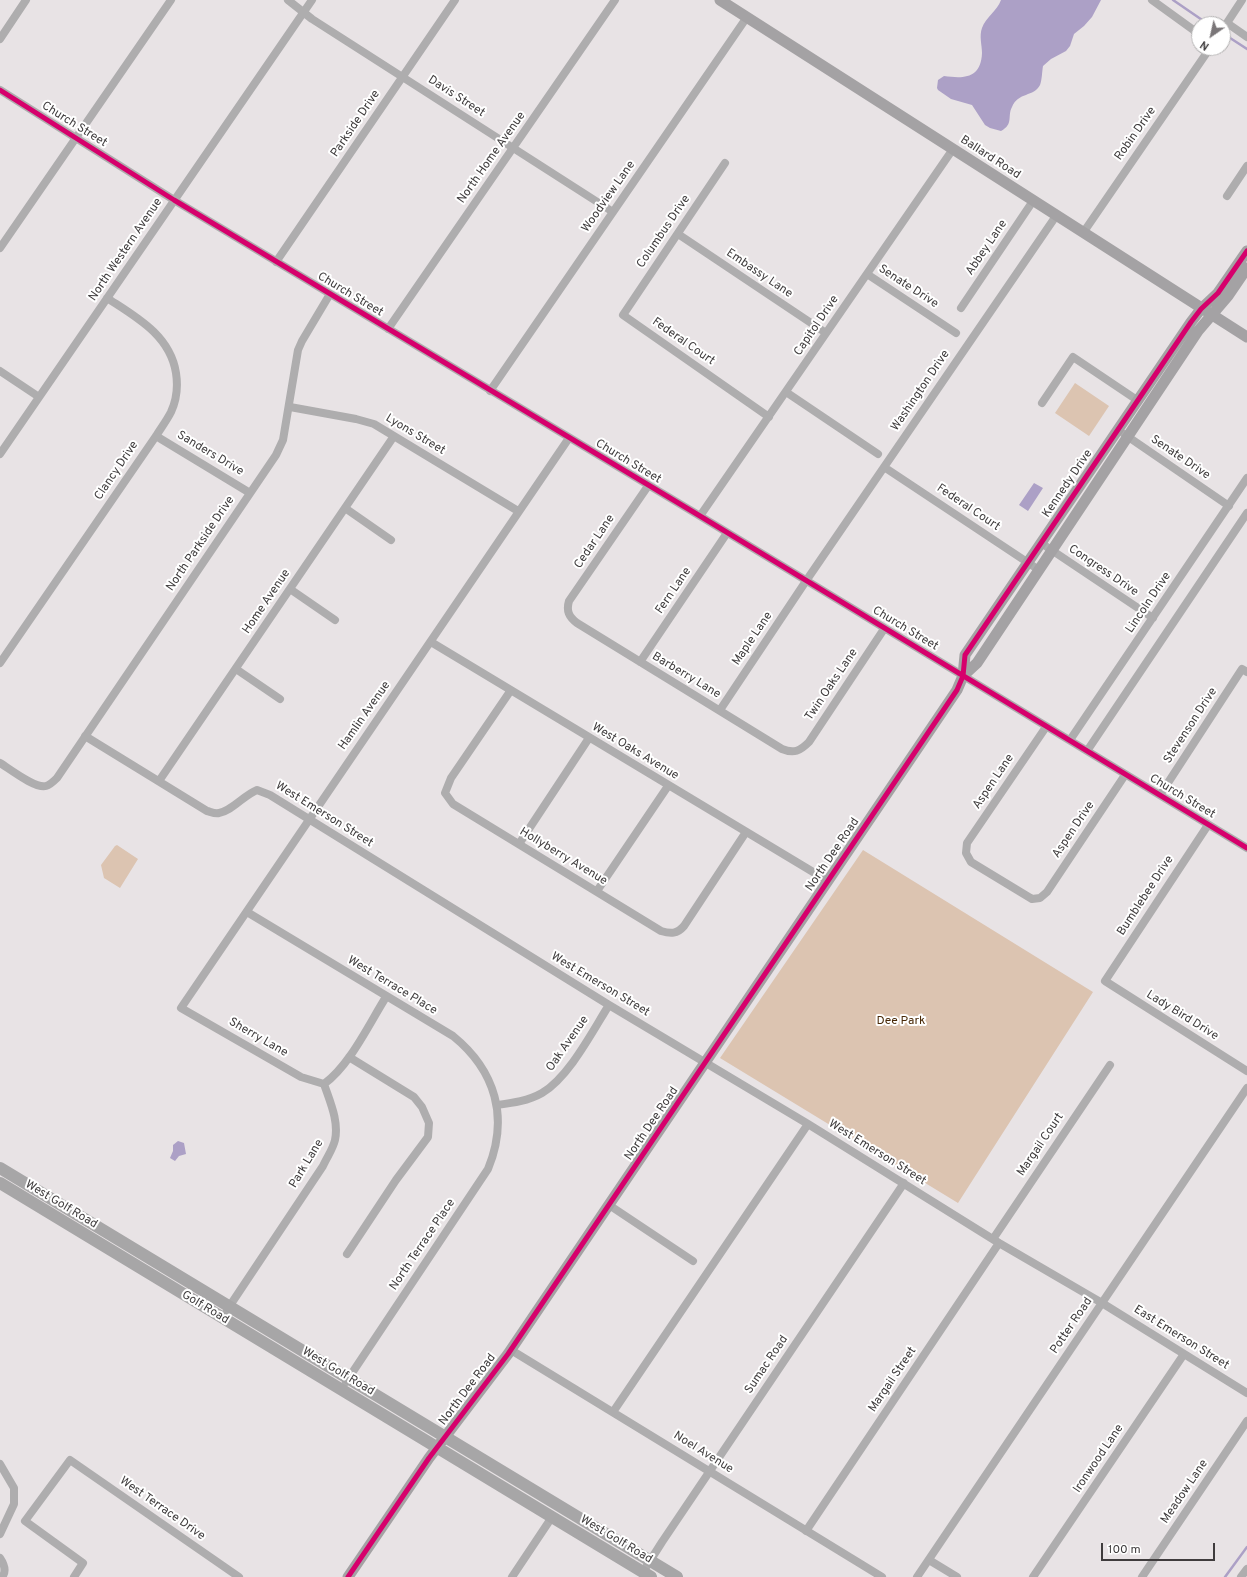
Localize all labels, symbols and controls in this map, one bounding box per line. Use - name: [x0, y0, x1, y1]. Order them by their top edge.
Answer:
- north arrow: [1191, 16, 1231, 56]
- text: N: [1198, 37, 1212, 53]
- street label: Davis Street: [425, 73, 487, 121]
- street label: Parkside Drive: [328, 88, 384, 160]
- street label: Church Street: [39, 99, 109, 151]
- street label: Robin Drive: [1112, 104, 1160, 164]
- street label: North Home Avenue: [455, 109, 529, 207]
- street label: Ballard Road: [957, 133, 1023, 183]
- street label: Woodview Lane: [579, 159, 639, 235]
- street label: Columbus Drive: [634, 193, 694, 271]
- street label: North Western Avenue: [86, 196, 166, 304]
- street label: Abbey Lane: [963, 218, 1011, 278]
- street label: Embassy Lane: [723, 246, 795, 302]
- street label: Senate Drive: [875, 262, 941, 312]
- street label: Church Street: [314, 270, 386, 320]
- street label: Capitol Drive: [792, 293, 842, 359]
- street label: Federal Court: [649, 315, 717, 369]
- street label: Washington Drive: [889, 348, 953, 434]
- street label: Lyons Street: [382, 411, 448, 459]
- street label: Sanders Drive: [174, 428, 246, 480]
- street label: Senate Drive: [1148, 433, 1212, 483]
- street label: Church Street: [592, 437, 664, 487]
- street label: Clancy Drive: [92, 439, 142, 503]
- street label: Kennedy Drive: [1040, 447, 1096, 521]
- street label: Federal Court: [934, 482, 1002, 534]
- street label: North Parkside Drive: [164, 494, 238, 594]
- street label: Cedar Lane: [572, 512, 618, 572]
- street label: Congress Drive: [1065, 542, 1141, 600]
- street label: Fern Lane: [653, 565, 695, 617]
- street label: Home Avenue: [240, 567, 294, 637]
- street label: Lincoln Drive: [1123, 570, 1175, 636]
- street label: Church Street: [869, 604, 941, 654]
- street label: Maple Lane: [730, 609, 776, 669]
- street label: Twin Oaks Lane: [803, 646, 861, 724]
- street label: Barberry Lane: [649, 650, 723, 702]
- street label: Hamlin Avenue: [336, 679, 394, 753]
- street label: Stevenson Drive: [1161, 685, 1221, 767]
- street label: West Oaks Avenue: [589, 720, 681, 784]
- street label: Aspen Lane: [970, 752, 1018, 812]
- street label: Church Street: [1146, 772, 1218, 822]
- street label: West Emerson Street: [273, 779, 375, 851]
- street label: Aspen Drive: [1050, 799, 1098, 861]
- street label: North Dee Road: [803, 815, 863, 895]
- street label: Hollyberry Avenue: [516, 825, 610, 889]
- street label: Bumblebee Drive: [1115, 853, 1177, 939]
- street label: West Emerson Street: [548, 950, 652, 1020]
- street label: West Terrace Place: [344, 954, 440, 1018]
- street label: Lady Bird Drive: [1143, 988, 1221, 1044]
- street label: Oak Avenue: [544, 1014, 592, 1074]
- street label: Sherry Lane: [226, 1015, 290, 1061]
- park label: Dee Park: [877, 1015, 925, 1029]
- street label: North Dee Road: [622, 1084, 682, 1164]
- street label: Margail Court: [1015, 1111, 1067, 1179]
- street label: West Emerson Street: [826, 1117, 928, 1189]
- street label: Park Lane: [287, 1137, 327, 1191]
- street label: West Golf Road: [22, 1178, 100, 1232]
- street label: North Terrace Place: [387, 1197, 459, 1293]
- street label: Golf Road: [179, 1288, 231, 1328]
- street label: Potter Road: [1048, 1295, 1096, 1357]
- street label: East Emerson Street: [1131, 1303, 1231, 1373]
- street label: Sumac Road: [742, 1333, 792, 1397]
- street label: West Golf Road: [299, 1345, 377, 1399]
- street label: Margail Street: [866, 1345, 920, 1415]
- street label: North Dee Road: [436, 1351, 500, 1429]
- street label: Ironwood Lane: [1071, 1422, 1127, 1496]
- street label: Noel Avenue: [670, 1429, 736, 1477]
- street label: Meadow Lane: [1158, 1457, 1212, 1527]
- street label: West Terrace Drive: [117, 1474, 207, 1544]
- street label: West Golf Road: [577, 1513, 655, 1567]
- scale bar: [1103, 1535, 1217, 1561]
- text: 100 m: [1108, 1542, 1141, 1558]

